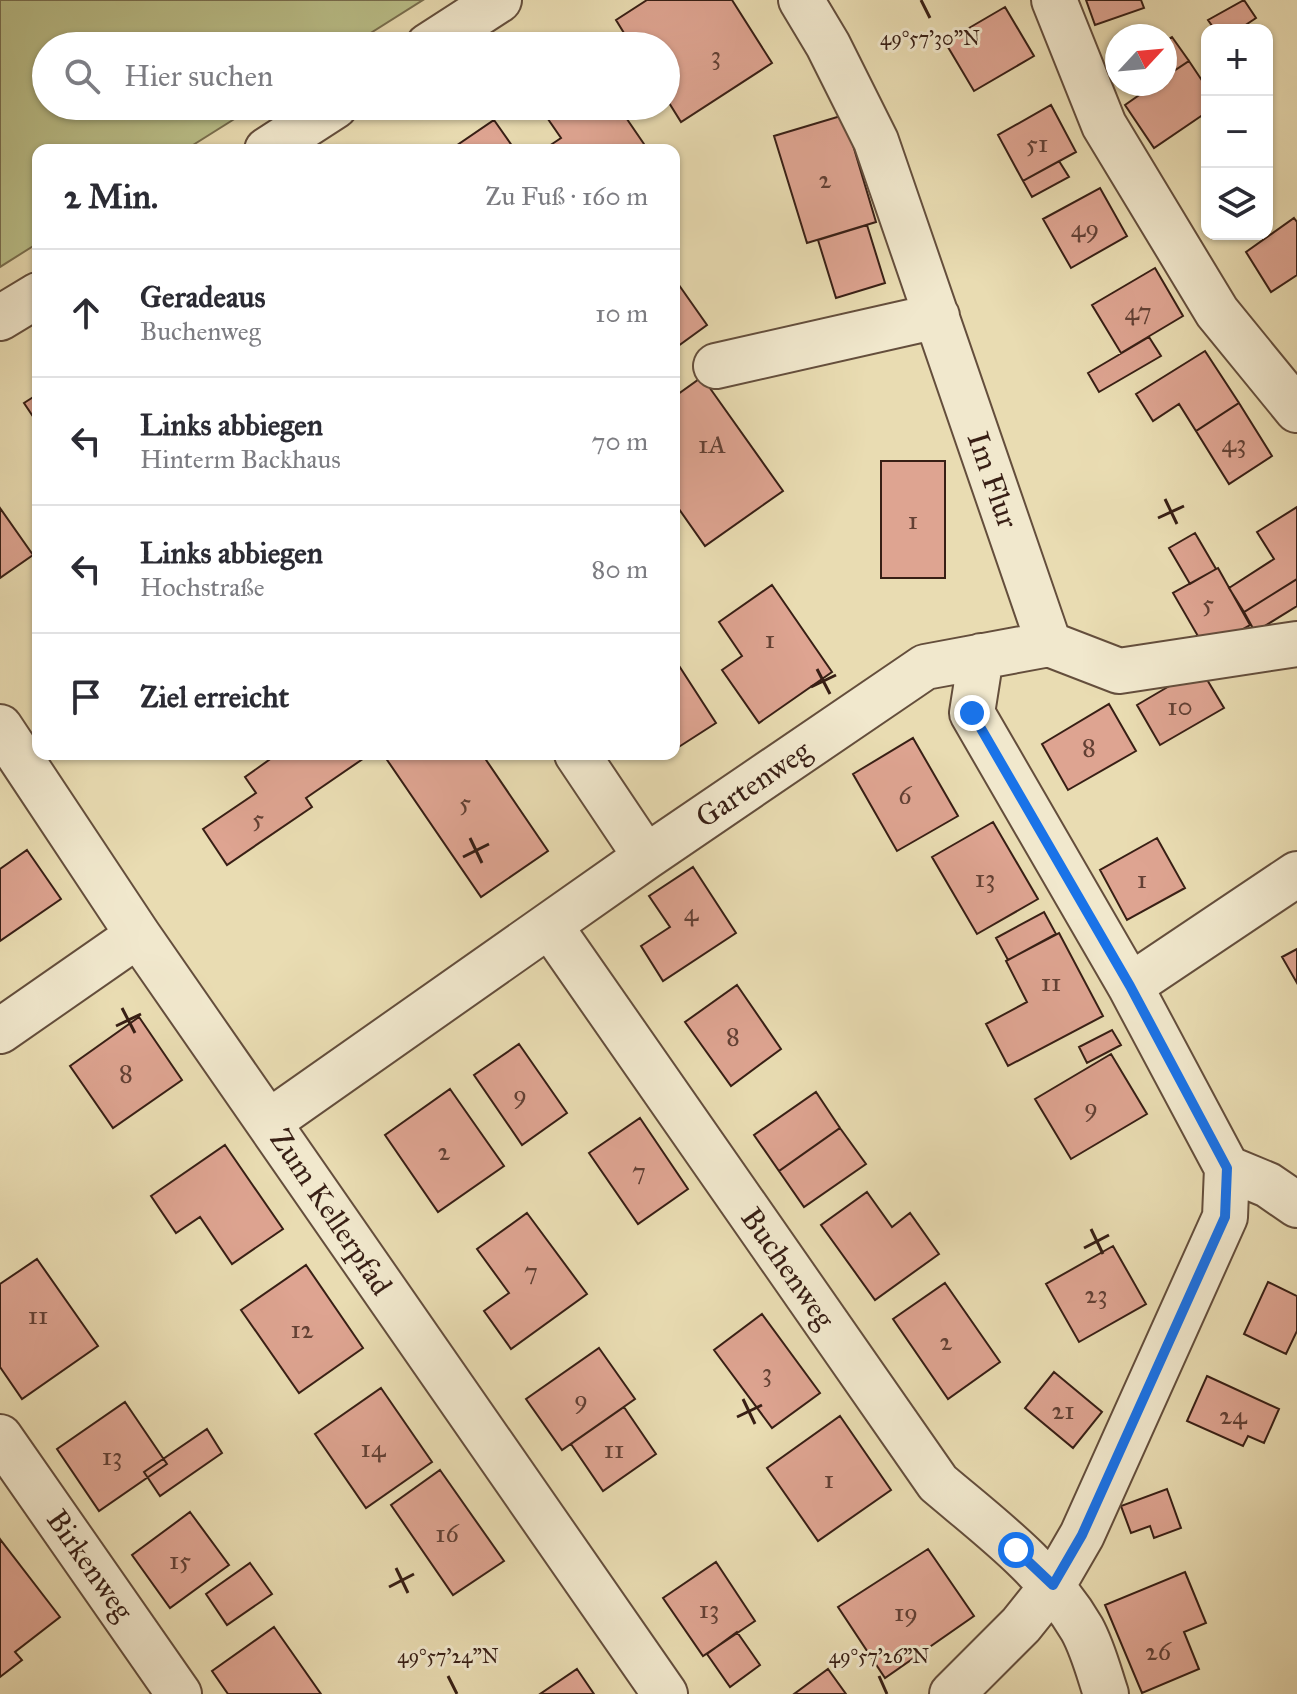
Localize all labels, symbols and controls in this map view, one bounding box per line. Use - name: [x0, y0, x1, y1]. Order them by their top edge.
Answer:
- north arrow: [1105, 24, 1177, 96]
- map controls: [1201, 24, 1273, 240]
- button: +: [1201, 24, 1273, 96]
- text: 49°57'30"N: [880, 26, 980, 50]
- search box: [32, 32, 680, 120]
- house number: 3: [711, 39, 721, 71]
- icon: search: [60, 54, 104, 98]
- text: Hier suchen: [124, 58, 273, 94]
- button: −: [1201, 96, 1273, 168]
- house number: 51: [1026, 127, 1048, 159]
- house number: 2: [819, 163, 832, 195]
- button: layers: [1201, 168, 1273, 240]
- text: 2 Min.: [64, 176, 158, 217]
- text: Zu Fuß · 160 m: [485, 180, 648, 212]
- house number: 49: [1071, 212, 1099, 244]
- text: Geradeaus: [140, 279, 266, 315]
- icon: ahead: [64, 291, 108, 335]
- house number: 47: [1124, 295, 1152, 327]
- text: 10 m: [595, 297, 648, 329]
- text: Buchenweg: [140, 315, 261, 347]
- text: Links abbiegen: [140, 407, 323, 443]
- icon: left: [64, 419, 108, 463]
- text: 70 m: [592, 425, 648, 457]
- street label: Im Flur: [960, 427, 1026, 534]
- house number: 43: [1222, 427, 1246, 459]
- house number: 1A: [698, 428, 726, 460]
- text: Hinterm Backhaus: [140, 443, 341, 475]
- house number: 1: [908, 504, 918, 536]
- text: Links abbiegen: [140, 535, 323, 571]
- icon: left: [64, 547, 108, 591]
- text: 80 m: [592, 553, 648, 585]
- text: Hochstraße: [140, 571, 265, 603]
- house number: 5: [1202, 587, 1214, 619]
- house number: 1: [765, 623, 775, 655]
- icon: arrive: [64, 675, 108, 719]
- text: Ziel erreicht: [140, 679, 289, 715]
- house number: 10: [1167, 690, 1193, 722]
- route end: [954, 695, 990, 731]
- house number: 8: [1082, 731, 1096, 763]
- street label: Gartenweg: [689, 732, 818, 835]
- house number: 6: [898, 779, 912, 811]
- house number: 5: [459, 786, 471, 818]
- house number: 5: [252, 802, 264, 834]
- house number: 13: [975, 862, 995, 894]
- house number: 1: [1137, 863, 1147, 895]
- house number: 4: [684, 896, 699, 928]
- house number: 11: [1041, 966, 1061, 998]
- house number: 8: [726, 1020, 740, 1052]
- house number: 8: [119, 1057, 133, 1089]
- house number: 9: [513, 1078, 527, 1110]
- house number: 9: [1084, 1091, 1098, 1123]
- street label: Zum Kellerpfad: [262, 1122, 400, 1302]
- house number: 2: [438, 1135, 451, 1167]
- house number: 7: [632, 1155, 646, 1187]
- street label: Buchenweg: [733, 1201, 843, 1336]
- house number: 7: [524, 1255, 538, 1287]
- house number: 23: [1084, 1278, 1108, 1310]
- house number: 11: [28, 1299, 48, 1331]
- house number: 12: [290, 1313, 314, 1345]
- house number: 2: [940, 1325, 953, 1357]
- house number: 3: [762, 1356, 772, 1388]
- house number: 9: [574, 1383, 588, 1415]
- house number: 21: [1051, 1394, 1075, 1426]
- house number: 24: [1219, 1399, 1247, 1431]
- house number: 14: [361, 1432, 386, 1464]
- house number: 11: [604, 1433, 624, 1465]
- house number: 13: [102, 1440, 122, 1472]
- house number: 1: [824, 1463, 834, 1495]
- street label: Birkenweg: [39, 1503, 142, 1628]
- house number: 16: [435, 1517, 459, 1549]
- route start: [998, 1532, 1034, 1568]
- house number: 15: [169, 1544, 191, 1576]
- house number: 13: [699, 1593, 719, 1625]
- house number: 19: [894, 1596, 918, 1628]
- house number: 26: [1145, 1635, 1172, 1667]
- text: 49°57'24"N: [397, 1644, 499, 1668]
- text: 49°57'26"N: [829, 1644, 929, 1668]

